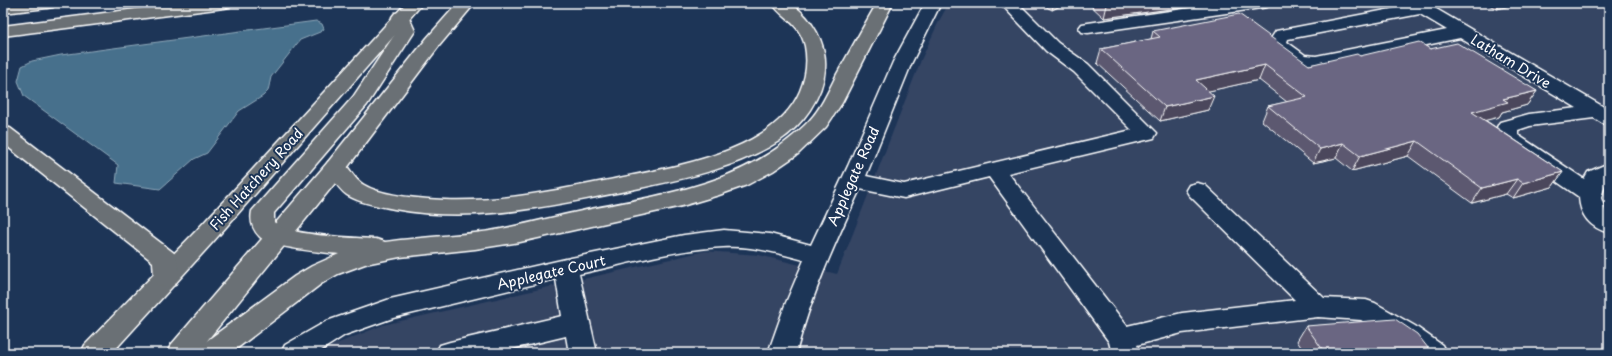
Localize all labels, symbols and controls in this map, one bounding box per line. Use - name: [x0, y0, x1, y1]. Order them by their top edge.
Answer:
- street label: Latham Drive: [1467, 29, 1555, 93]
- street label: Fish Hatchery Road: [204, 123, 308, 235]
- street label: Applegate Road: [822, 123, 884, 229]
- street label: Applegate Court: [495, 249, 608, 295]

